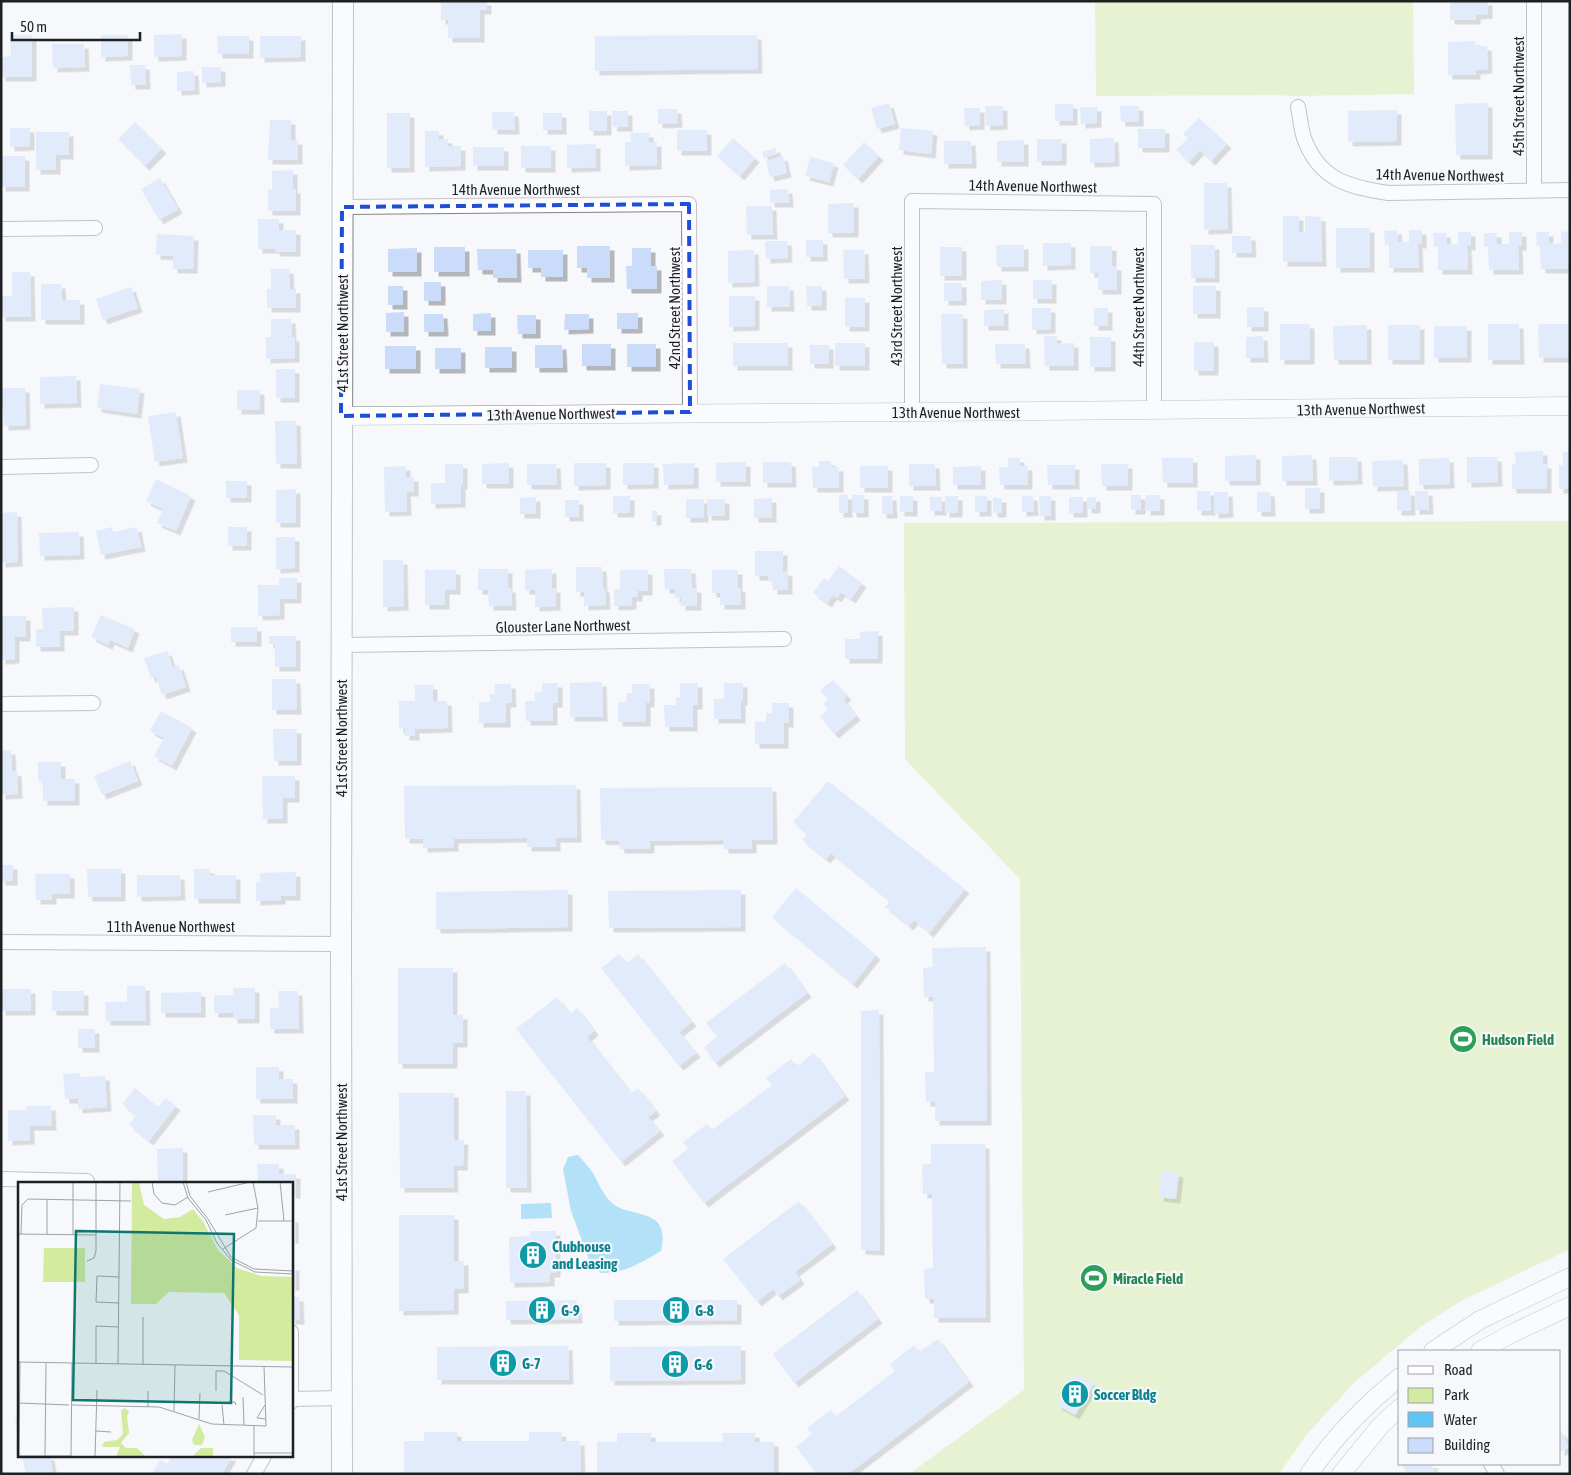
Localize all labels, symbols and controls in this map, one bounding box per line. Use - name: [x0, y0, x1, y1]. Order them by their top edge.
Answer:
- scale bar: [12, 10, 140, 42]
- text: 50 m: [20, 18, 47, 35]
- street label: 45th Street Northwest: [1510, 36, 1527, 156]
- street label: 14th Avenue Northwest: [1376, 165, 1504, 185]
- street label: 14th Avenue Northwest: [969, 176, 1097, 196]
- street label: 14th Avenue Northwest: [452, 181, 580, 198]
- street label: 43rd Street Northwest: [888, 246, 905, 366]
- street label: 42nd Street Northwest: [666, 247, 683, 369]
- street label: 44th Street Northwest: [1130, 247, 1147, 367]
- street label: 41st Street Northwest: [334, 274, 351, 392]
- street label: 13th Avenue Northwest: [1297, 399, 1425, 419]
- street label: 13th Avenue Northwest: [487, 404, 615, 424]
- street label: 13th Avenue Northwest: [892, 404, 1020, 421]
- street label: Glouster Lane Northwest: [495, 616, 631, 636]
- street label: 41st Street Northwest: [333, 679, 350, 797]
- street label: 11th Avenue Northwest: [107, 918, 235, 935]
- sports icon: Hudson Field: [1448, 1024, 1478, 1054]
- place label: Hudson Field: [1482, 1031, 1554, 1048]
- street label: 41st Street Northwest: [333, 1083, 350, 1201]
- inset map: [18, 1182, 292, 1458]
- place label: Clubhouse and Leasing: [552, 1238, 618, 1272]
- building icon: Clubhouse and Leasing: [518, 1240, 548, 1270]
- sports icon: Miracle Field: [1079, 1263, 1109, 1293]
- place label: Miracle Field: [1113, 1270, 1183, 1287]
- building icon: G-9: [527, 1295, 557, 1325]
- building icon: G-8: [661, 1295, 691, 1325]
- place label: G-9: [561, 1302, 580, 1319]
- place label: G-8: [695, 1302, 714, 1319]
- building icon: G-7: [488, 1348, 518, 1378]
- building icon: G-6: [660, 1349, 690, 1379]
- legend: [1398, 1350, 1561, 1465]
- place label: G-7: [522, 1355, 541, 1372]
- place label: G-6: [694, 1356, 713, 1373]
- text: Road: [1444, 1361, 1473, 1378]
- building icon: Soccer Bldg: [1060, 1379, 1090, 1409]
- place label: Soccer Bldg: [1094, 1386, 1157, 1403]
- text: Park: [1444, 1386, 1469, 1403]
- text: Water: [1444, 1411, 1477, 1428]
- text: Building: [1444, 1436, 1490, 1453]

